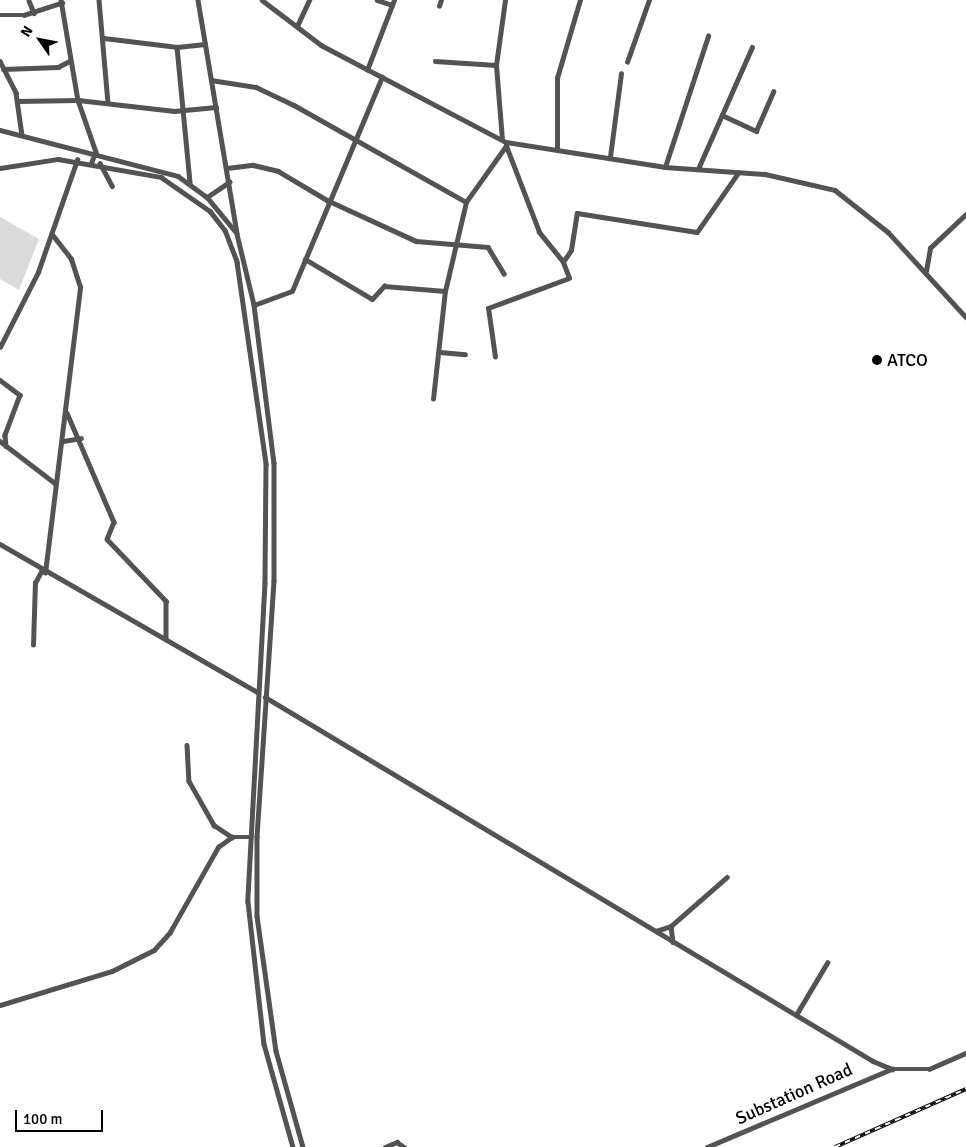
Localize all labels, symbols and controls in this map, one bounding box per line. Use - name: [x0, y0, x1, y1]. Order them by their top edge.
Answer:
- north arrow: [15, 15, 65, 65]
- text: N: [17, 23, 37, 40]
- place label: ATCO: [887, 349, 928, 371]
- marker: ATCO: [871, 354, 883, 366]
- street label: Substation Road: [732, 1059, 856, 1129]
- scale bar: [18, 1100, 105, 1132]
- text: 100 m: [23, 1110, 63, 1128]

